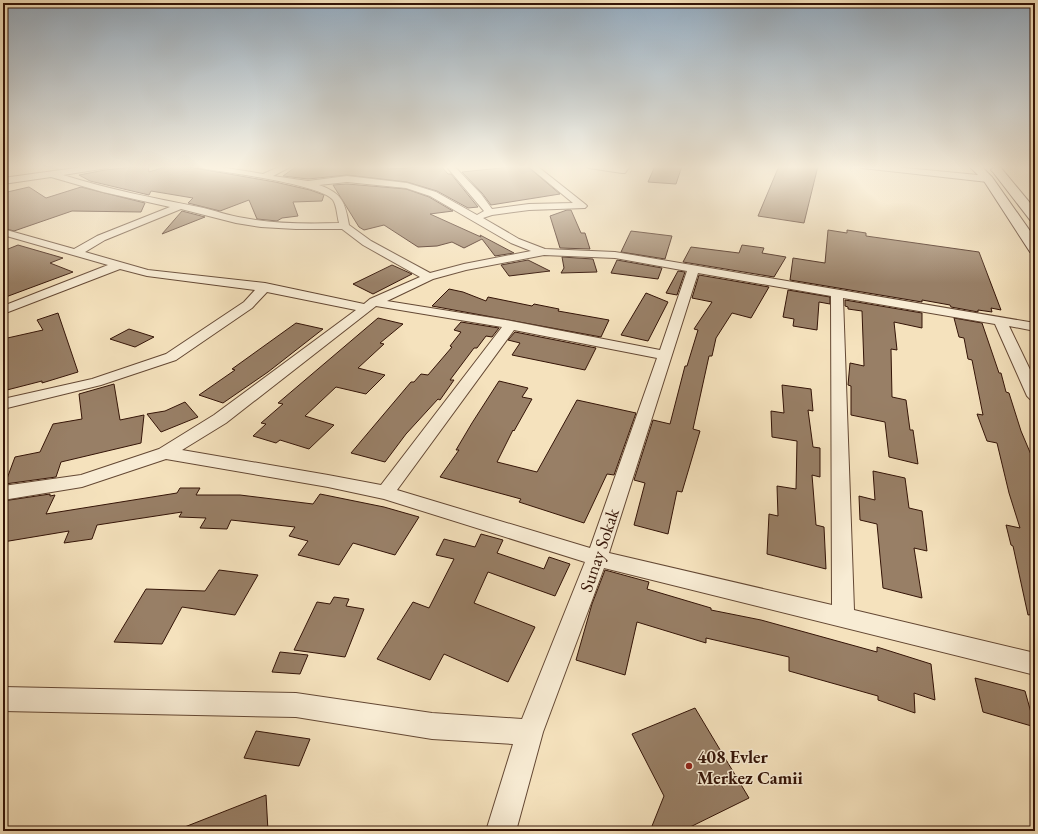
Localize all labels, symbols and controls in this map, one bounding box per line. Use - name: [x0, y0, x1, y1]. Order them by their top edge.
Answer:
- street label: Sunay Sokak: [574, 505, 624, 595]
- place label: 408 Evler Merkez Camii: [697, 745, 803, 789]
- marker: 408 Evler Merkez Camii: [684, 761, 694, 771]

